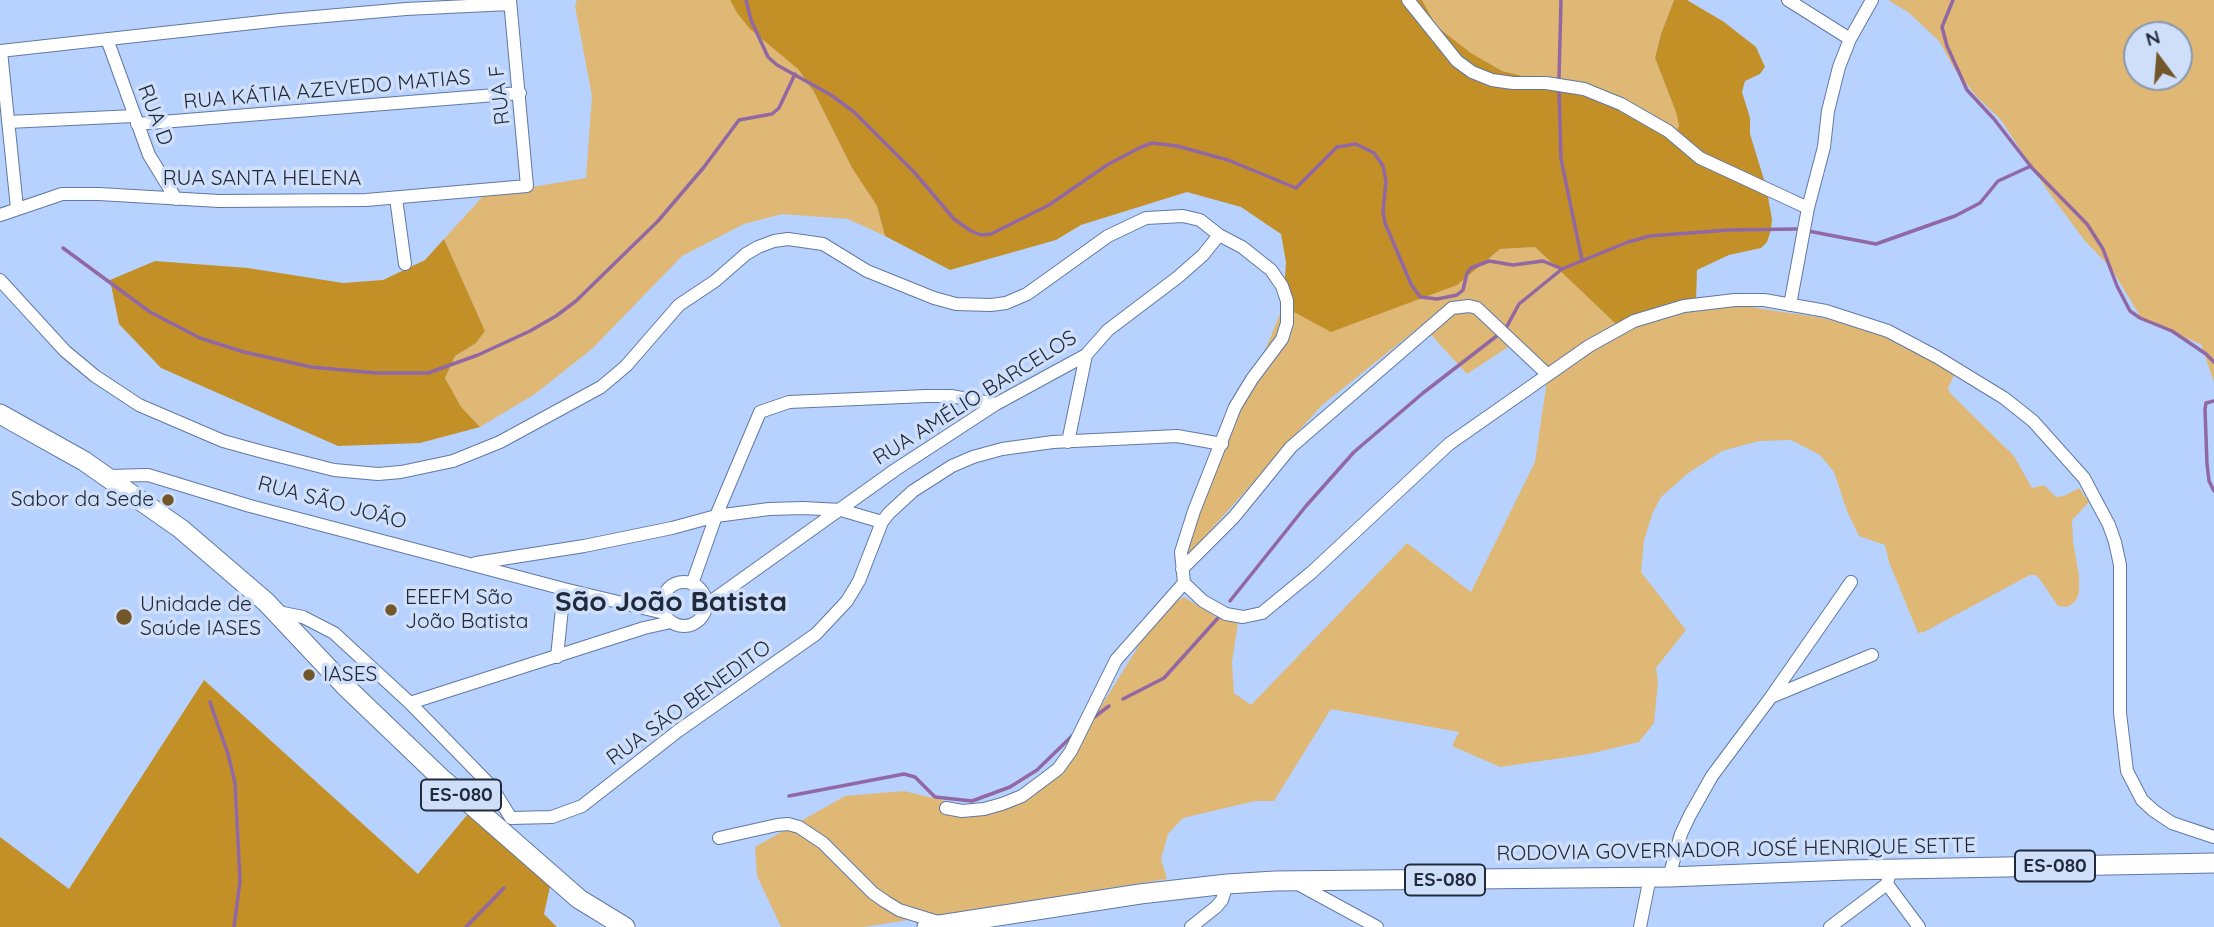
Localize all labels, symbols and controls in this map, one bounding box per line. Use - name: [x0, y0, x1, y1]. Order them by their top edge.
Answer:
- north arrow: [2123, 21, 2193, 91]
- text: N: [2143, 24, 2163, 51]
- street label: RUA F: [484, 64, 516, 126]
- street label: RUA KÁTIA AZEVEDO MATIAS: [182, 65, 472, 115]
- street label: RUA D: [132, 81, 178, 149]
- street label: RUA SANTA HELENA: [163, 166, 361, 192]
- street label: RUA AMÉLIO BARCELOS: [869, 325, 1081, 471]
- street label: RUA SÃO JOÃO: [255, 471, 409, 535]
- place label: Sabor da Sede: [11, 487, 154, 513]
- marker: Sabor da Sede: [160, 492, 176, 508]
- place label: EEEFM São João Batista: [405, 585, 529, 635]
- district label: São João Batista: [555, 586, 787, 620]
- place label: Unidade de Saúde IASES: [140, 592, 261, 642]
- marker: EEEFM São João Batista: [383, 602, 399, 618]
- marker: Unidade de Saúde IASES: [114, 607, 134, 627]
- street label: RUA SÃO BENEDITO: [602, 635, 776, 771]
- place label: IASES: [323, 662, 377, 688]
- marker: IASES: [301, 667, 317, 683]
- road number: ES-080: [421, 780, 501, 810]
- street label: RODOVIA GOVERNADOR JOSÉ HENRIQUE SETTE: [1496, 833, 1976, 867]
- road number: ES-080: [2015, 850, 2095, 881]
- road number: ES-080: [1405, 864, 1485, 895]

